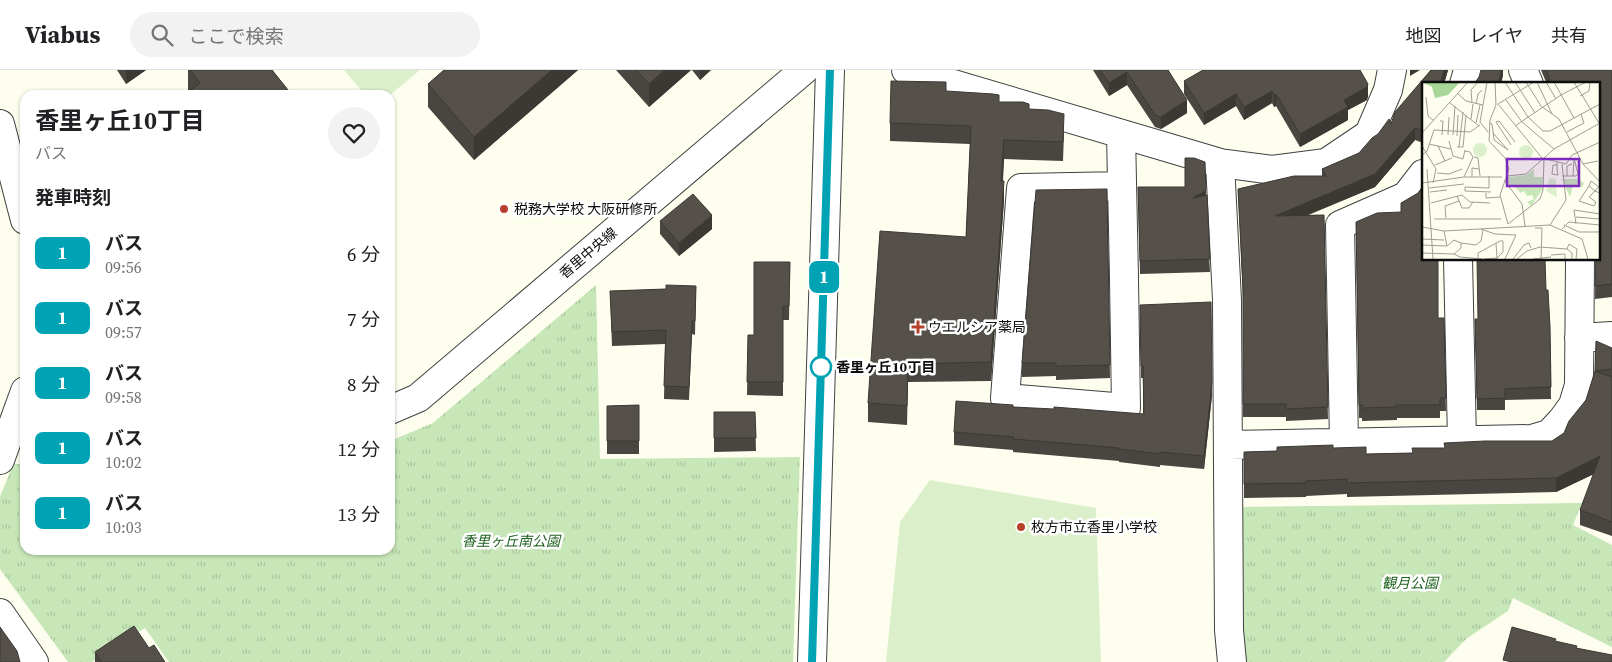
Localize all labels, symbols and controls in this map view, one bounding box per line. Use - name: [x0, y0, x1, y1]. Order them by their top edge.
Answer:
- search box: [130, 12, 480, 57]
- text: Viabus: [25, 18, 100, 51]
- icon: search: [148, 21, 176, 49]
- text: ここで検索: [188, 23, 283, 49]
- text: 地図: [1406, 23, 1442, 48]
- text: レイヤ: [1470, 23, 1523, 48]
- text: 共有: [1551, 23, 1587, 48]
- inset map: [1422, 82, 1600, 260]
- text: 香里ヶ丘10丁目: [35, 104, 205, 137]
- button: heart: [328, 107, 380, 159]
- text: バス: [35, 142, 67, 164]
- text: 発車時刻: [35, 184, 111, 210]
- place label: 税務大学校 大阪研修所: [514, 199, 657, 219]
- marker: 税務大学校 大阪研修所: [498, 203, 510, 215]
- street label: 香里中央線: [555, 223, 621, 283]
- text: バス: [105, 230, 143, 256]
- text: 1: [58, 240, 67, 265]
- text: 6 分: [347, 241, 380, 267]
- text: 09:56: [105, 256, 142, 278]
- line badge: 1: [808, 261, 840, 293]
- text: 1: [819, 264, 829, 289]
- text: バス: [105, 295, 143, 321]
- text: 1: [58, 305, 67, 330]
- text: 7 分: [347, 306, 380, 332]
- place label: ウエルシア薬局: [928, 317, 1026, 337]
- text: 09:57: [105, 321, 142, 343]
- marker: ウエルシア薬局: [912, 321, 924, 333]
- marker: 香里ヶ丘10丁目: [810, 356, 832, 378]
- place label: 香里ヶ丘10丁目: [836, 357, 935, 377]
- text: バス: [105, 360, 143, 386]
- text: 1: [58, 370, 67, 395]
- text: 8 分: [347, 371, 380, 397]
- text: 09:58: [105, 386, 142, 408]
- text: バス: [105, 425, 143, 451]
- text: 1: [58, 435, 67, 460]
- text: 12 分: [338, 436, 380, 462]
- text: 10:02: [105, 451, 142, 473]
- text: バス: [105, 490, 143, 516]
- text: 1: [58, 500, 67, 525]
- text: 13 分: [338, 501, 380, 527]
- text: 10:03: [105, 516, 142, 538]
- place label: 枚方市立香里小学校: [1031, 517, 1157, 537]
- marker: 枚方市立香里小学校: [1015, 521, 1027, 533]
- park label: 香里ヶ丘南公園: [462, 531, 562, 551]
- park label: 観月公園: [1382, 573, 1440, 593]

